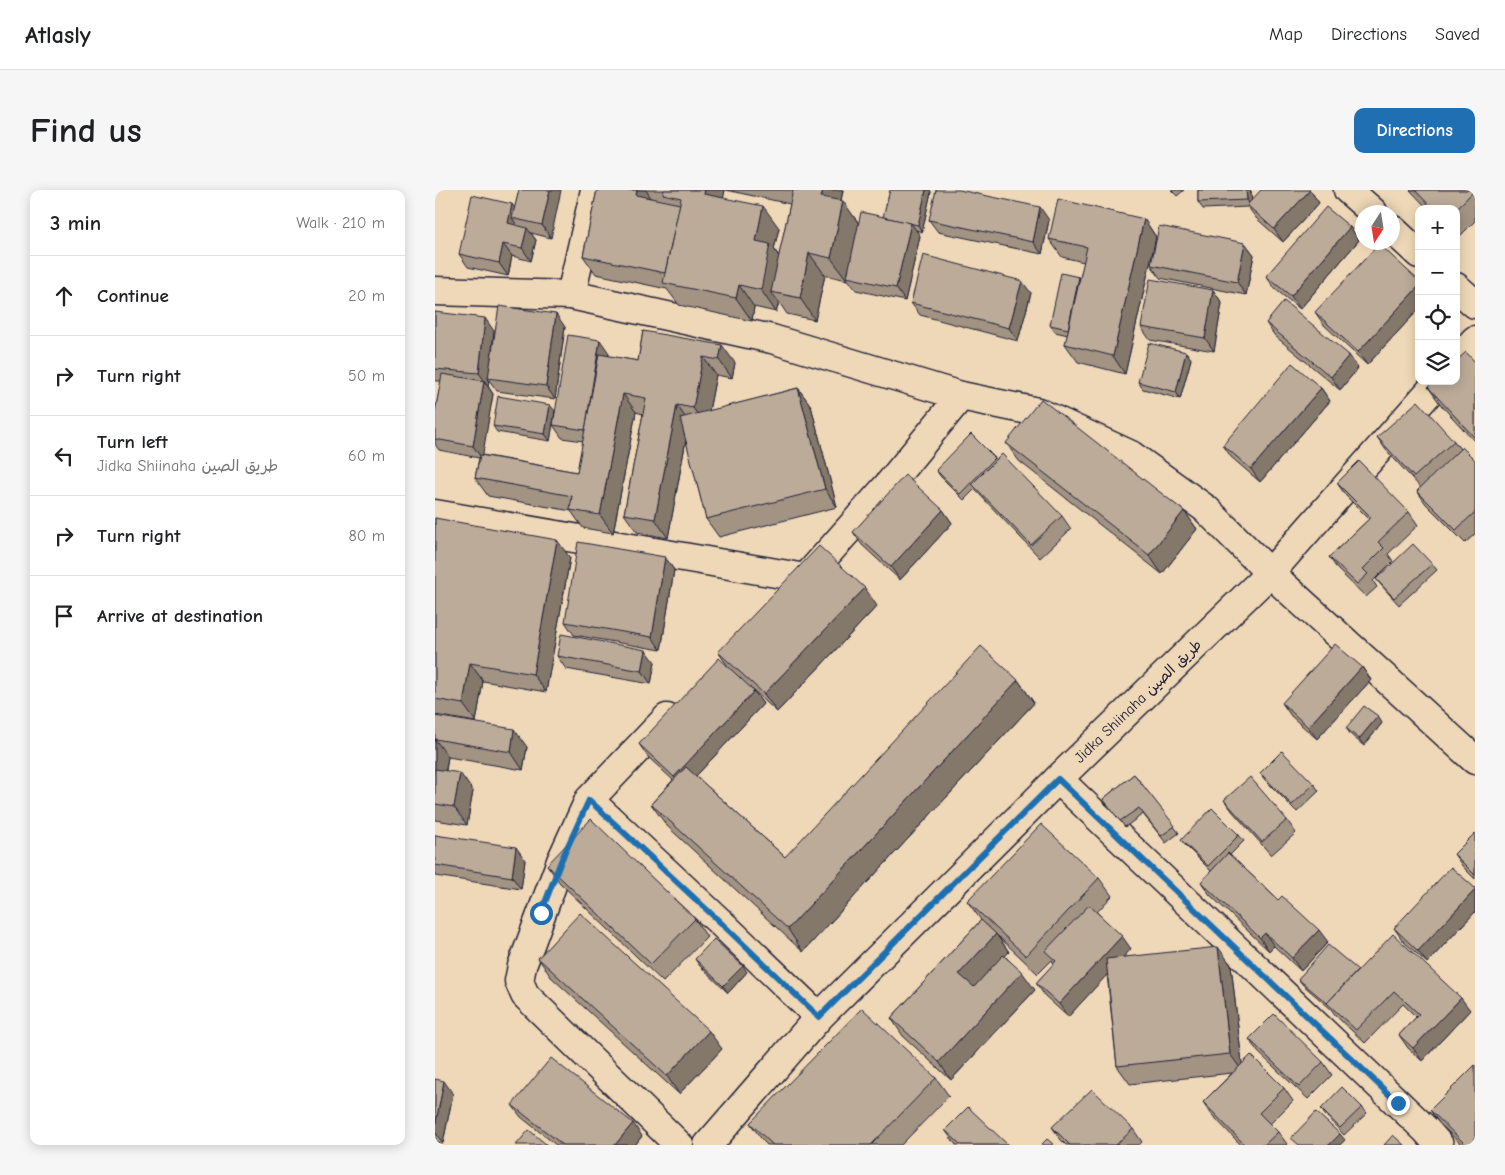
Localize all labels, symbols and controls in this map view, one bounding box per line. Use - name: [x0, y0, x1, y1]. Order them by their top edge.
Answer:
- text: Atlasly: [25, 21, 91, 49]
- text: Map: [1269, 24, 1303, 45]
- text: Directions: [1331, 24, 1407, 45]
- text: Saved: [1435, 24, 1480, 45]
- button: Directions: [1354, 108, 1475, 153]
- text: Find us: [30, 110, 142, 151]
- north arrow: [1355, 205, 1400, 250]
- map controls: [1415, 205, 1460, 385]
- button: +: [1415, 205, 1460, 250]
- text: 3 min: [50, 211, 101, 235]
- text: Walk · 210 m: [296, 214, 385, 232]
- button: −: [1415, 250, 1460, 295]
- icon: ahead: [50, 282, 78, 310]
- text: Continue: [97, 285, 169, 307]
- text: 20 m: [348, 287, 385, 305]
- button: locate: [1415, 295, 1460, 340]
- button: layers: [1415, 340, 1460, 385]
- icon: right: [50, 362, 78, 390]
- text: Turn right: [97, 365, 181, 387]
- text: 50 m: [348, 367, 385, 385]
- text: Turn left: [97, 431, 168, 453]
- icon: left: [50, 442, 78, 470]
- text: 60 m: [348, 447, 385, 465]
- text: Jidka Shiinaha طريق الصين: [97, 457, 278, 475]
- icon: right: [50, 522, 78, 550]
- text: Turn right: [97, 525, 181, 547]
- text: 80 m: [348, 527, 385, 545]
- icon: arrive: [50, 602, 78, 630]
- text: Arrive at destination: [97, 605, 263, 627]
- street label: Jidka Shiinaha طريق الصين: [1071, 635, 1205, 767]
- route start: [530, 902, 553, 925]
- route end: [1387, 1092, 1410, 1115]

